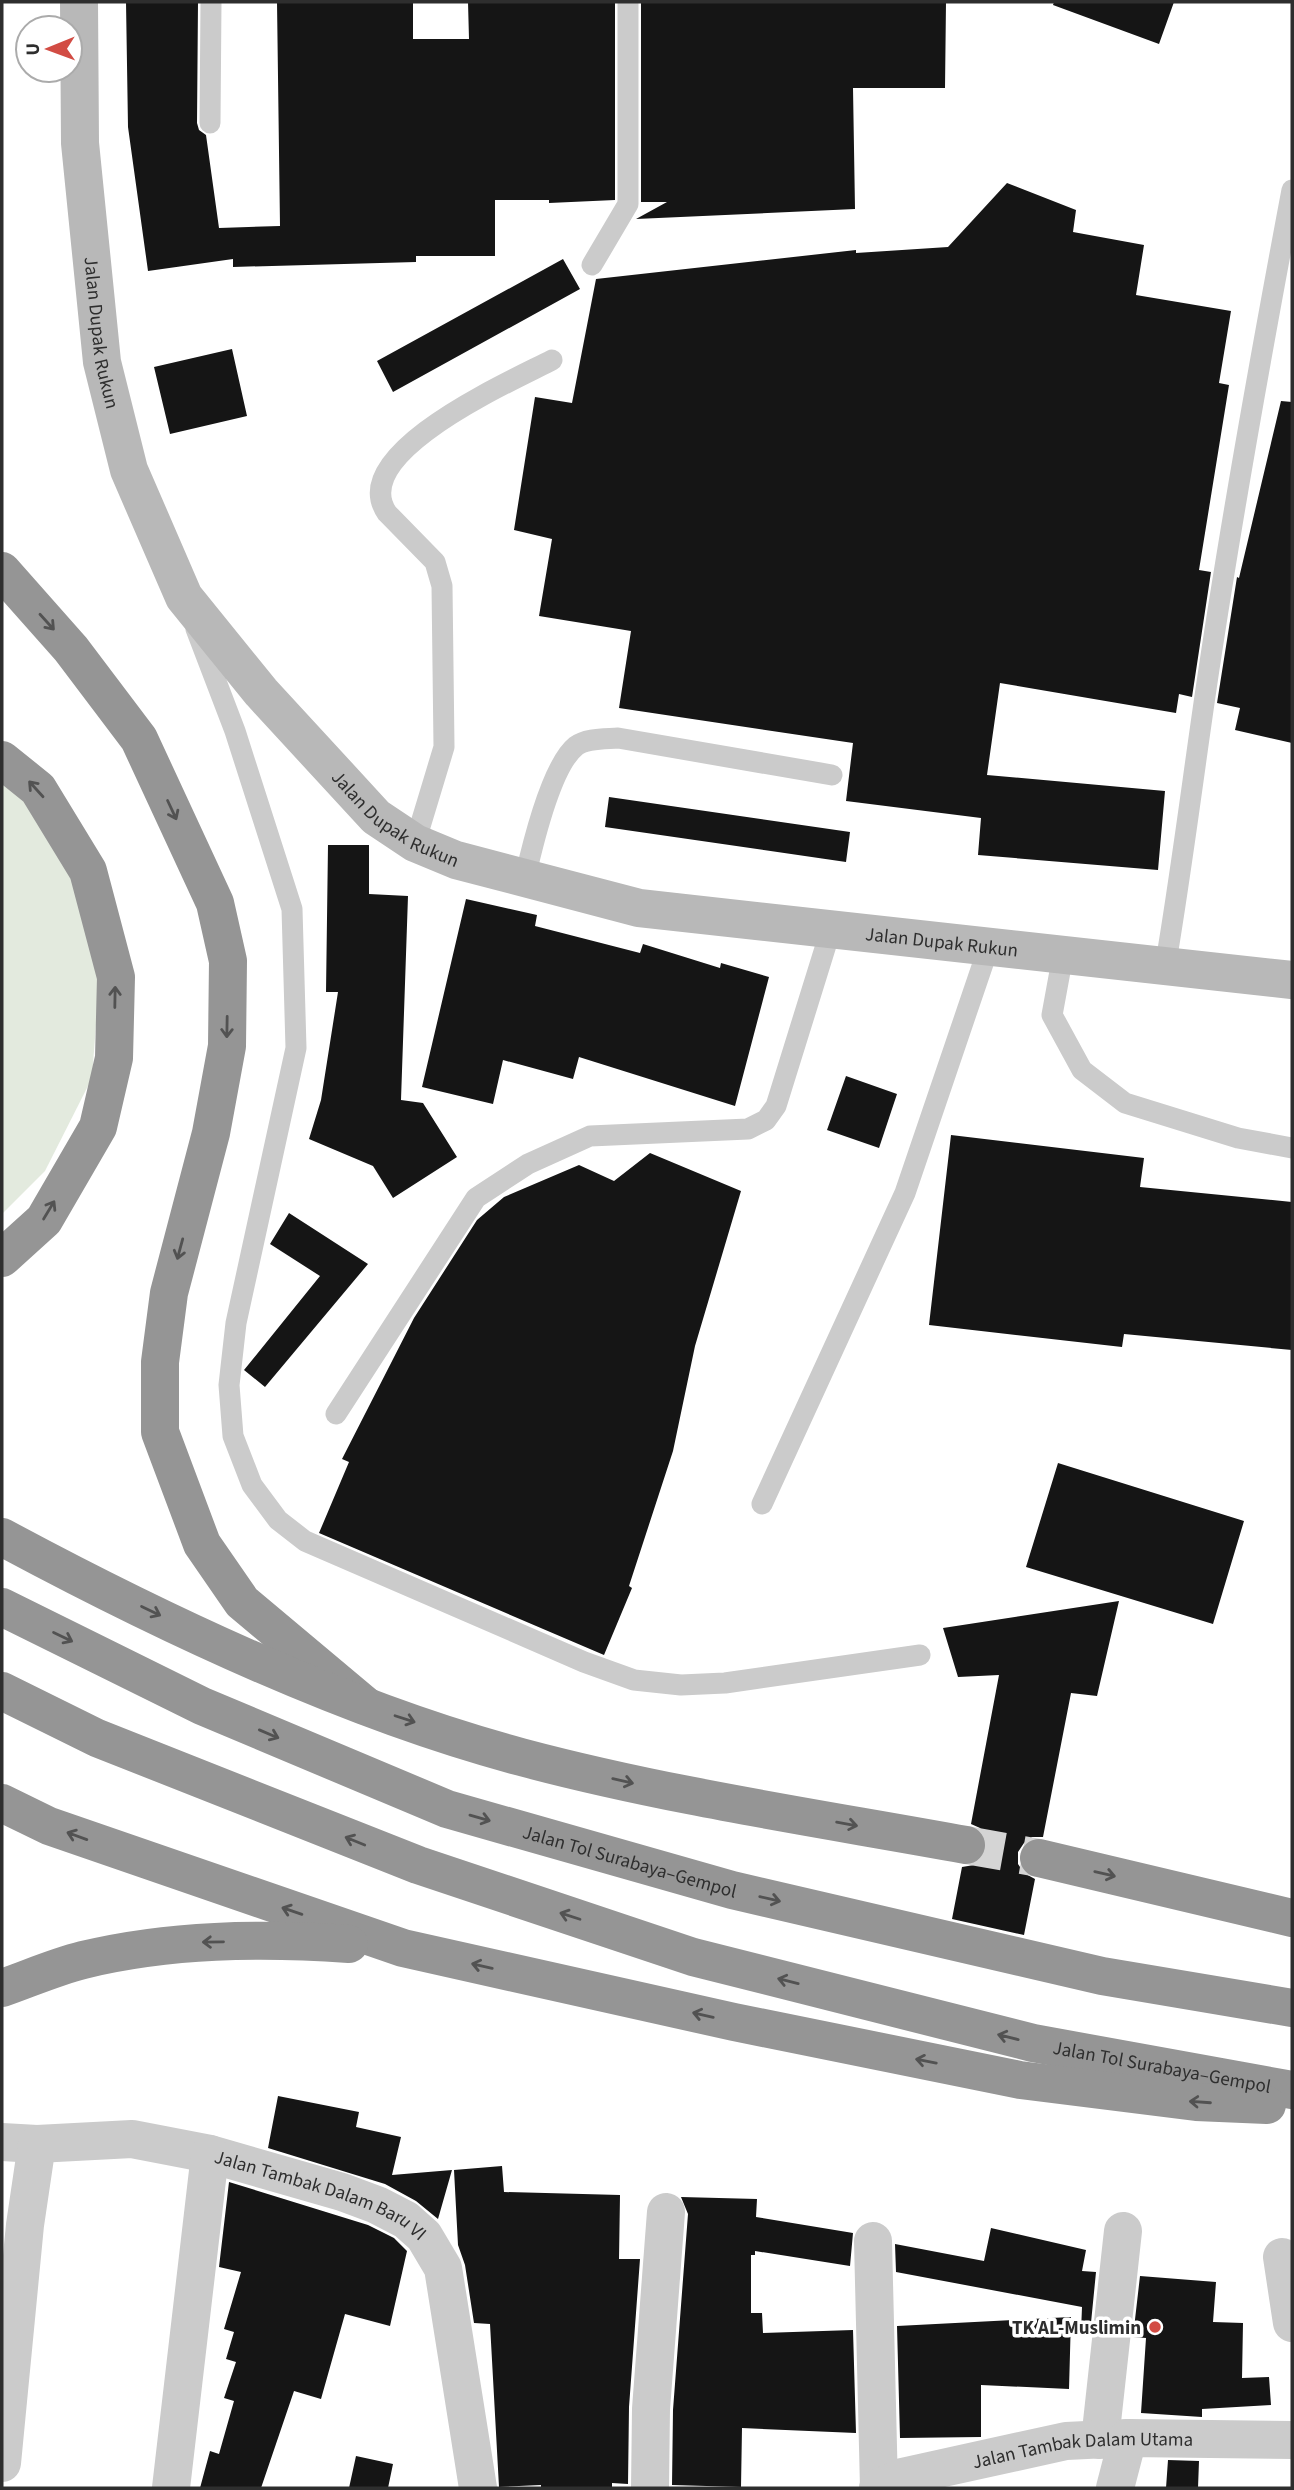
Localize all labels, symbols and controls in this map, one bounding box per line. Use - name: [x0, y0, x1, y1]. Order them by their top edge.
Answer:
- north arrow: [14, 14, 84, 84]
- text: U: [20, 43, 47, 56]
- street label: Jalan Dupak Rukun: [76, 255, 125, 412]
- one-way arrow: [39, 612, 55, 630]
- street label: Jalan Dupak Rukun: [325, 765, 463, 875]
- one-way arrow: [27, 781, 44, 798]
- one-way arrow: [166, 799, 179, 820]
- street label: Jalan Dupak Rukun: [864, 921, 1019, 965]
- one-way arrow: [108, 986, 122, 1009]
- one-way arrow: [220, 1015, 234, 1038]
- one-way arrow: [43, 1200, 57, 1220]
- one-way arrow: [173, 1237, 186, 1259]
- one-way arrow: [140, 1604, 161, 1618]
- one-way arrow: [52, 1631, 73, 1645]
- one-way arrow: [393, 1714, 415, 1726]
- one-way arrow: [257, 1728, 279, 1741]
- one-way arrow: [611, 1775, 634, 1788]
- one-way arrow: [468, 1812, 491, 1825]
- one-way arrow: [835, 1818, 858, 1831]
- street label: Jalan Tol Surabaya–Gempol: [519, 1819, 739, 1906]
- one-way arrow: [67, 1829, 89, 1841]
- one-way arrow: [345, 1833, 367, 1846]
- one-way arrow: [1094, 1868, 1116, 1881]
- one-way arrow: [758, 1893, 781, 1906]
- one-way arrow: [282, 1904, 304, 1916]
- one-way arrow: [559, 1909, 581, 1922]
- one-way arrow: [202, 1936, 225, 1949]
- one-way arrow: [471, 1958, 493, 1971]
- one-way arrow: [777, 1974, 800, 1987]
- one-way arrow: [693, 2008, 715, 2021]
- one-way arrow: [998, 2030, 1020, 2043]
- street label: Jalan Tol Surabaya–Gempol: [1051, 2035, 1273, 2101]
- one-way arrow: [915, 2054, 938, 2068]
- one-way arrow: [1189, 2095, 1211, 2108]
- street label: Jalan Tambak Dalam Baru VI: [211, 2144, 432, 2247]
- place label: TK AL-Muslimin: [1012, 2315, 1141, 2342]
- marker: TK AL-Muslimin: [1147, 2319, 1163, 2335]
- street label: Jalan Tambak Dalam Utama: [970, 2426, 1193, 2476]

